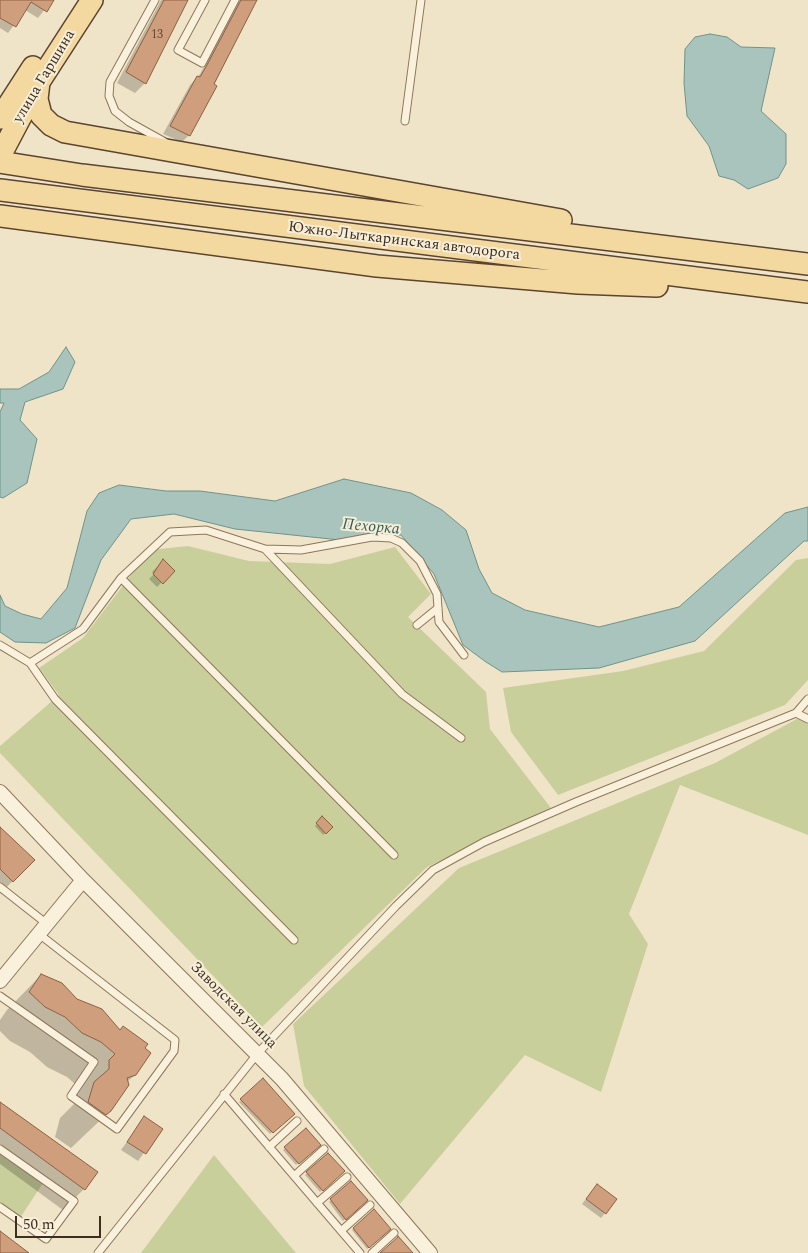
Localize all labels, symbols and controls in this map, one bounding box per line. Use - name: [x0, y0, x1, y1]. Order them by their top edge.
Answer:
- street label: улица Гаршина: [10, 27, 80, 127]
- house number: 13: [151, 29, 163, 43]
- street label: Южно-Лыткаринская автодорога: [287, 219, 521, 265]
- water label: Пехорка: [342, 516, 400, 540]
- street label: Заводская улица: [186, 959, 280, 1053]
- scale bar: [18, 1206, 104, 1238]
- text: 50 m: [23, 1213, 55, 1236]

